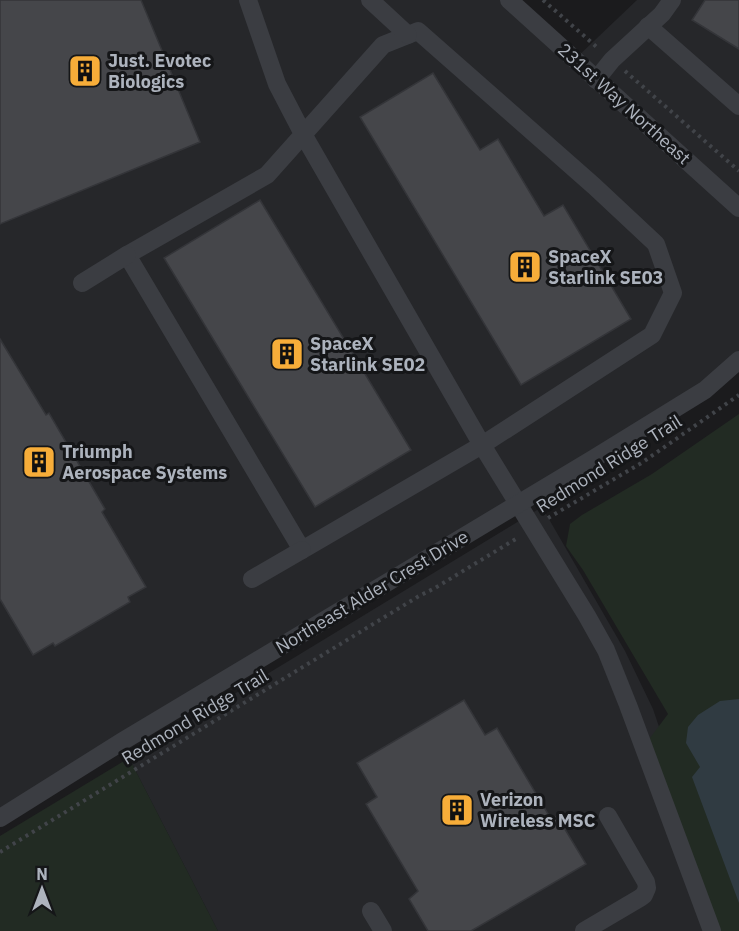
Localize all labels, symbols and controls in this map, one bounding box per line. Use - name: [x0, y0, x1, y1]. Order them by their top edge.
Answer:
- street label: 231st Way Northeast: [553, 38, 695, 169]
- place label: Just. Evotec Biologics: [108, 49, 211, 93]
- building icon: Just. Evotec Biologics: [67, 53, 103, 89]
- place label: SpaceX Starlink SE03: [548, 245, 663, 289]
- building icon: SpaceX Starlink SE03: [507, 249, 543, 285]
- place label: SpaceX Starlink SE02: [310, 332, 425, 376]
- building icon: SpaceX Starlink SE02: [269, 336, 305, 372]
- street label: Redmond Ridge Trail: [532, 409, 686, 518]
- place label: Triumph Aerospace Systems: [62, 440, 227, 484]
- building icon: Triumph Aerospace Systems: [21, 444, 57, 480]
- street label: Northeast Alder Crest Drive: [271, 525, 472, 658]
- street label: Redmond Ridge Trail: [117, 664, 272, 770]
- place label: Verizon Wireless MSC: [480, 788, 596, 832]
- building icon: Verizon Wireless MSC: [439, 792, 475, 828]
- north arrow: [12, 859, 72, 919]
- text: N: [36, 864, 48, 884]

